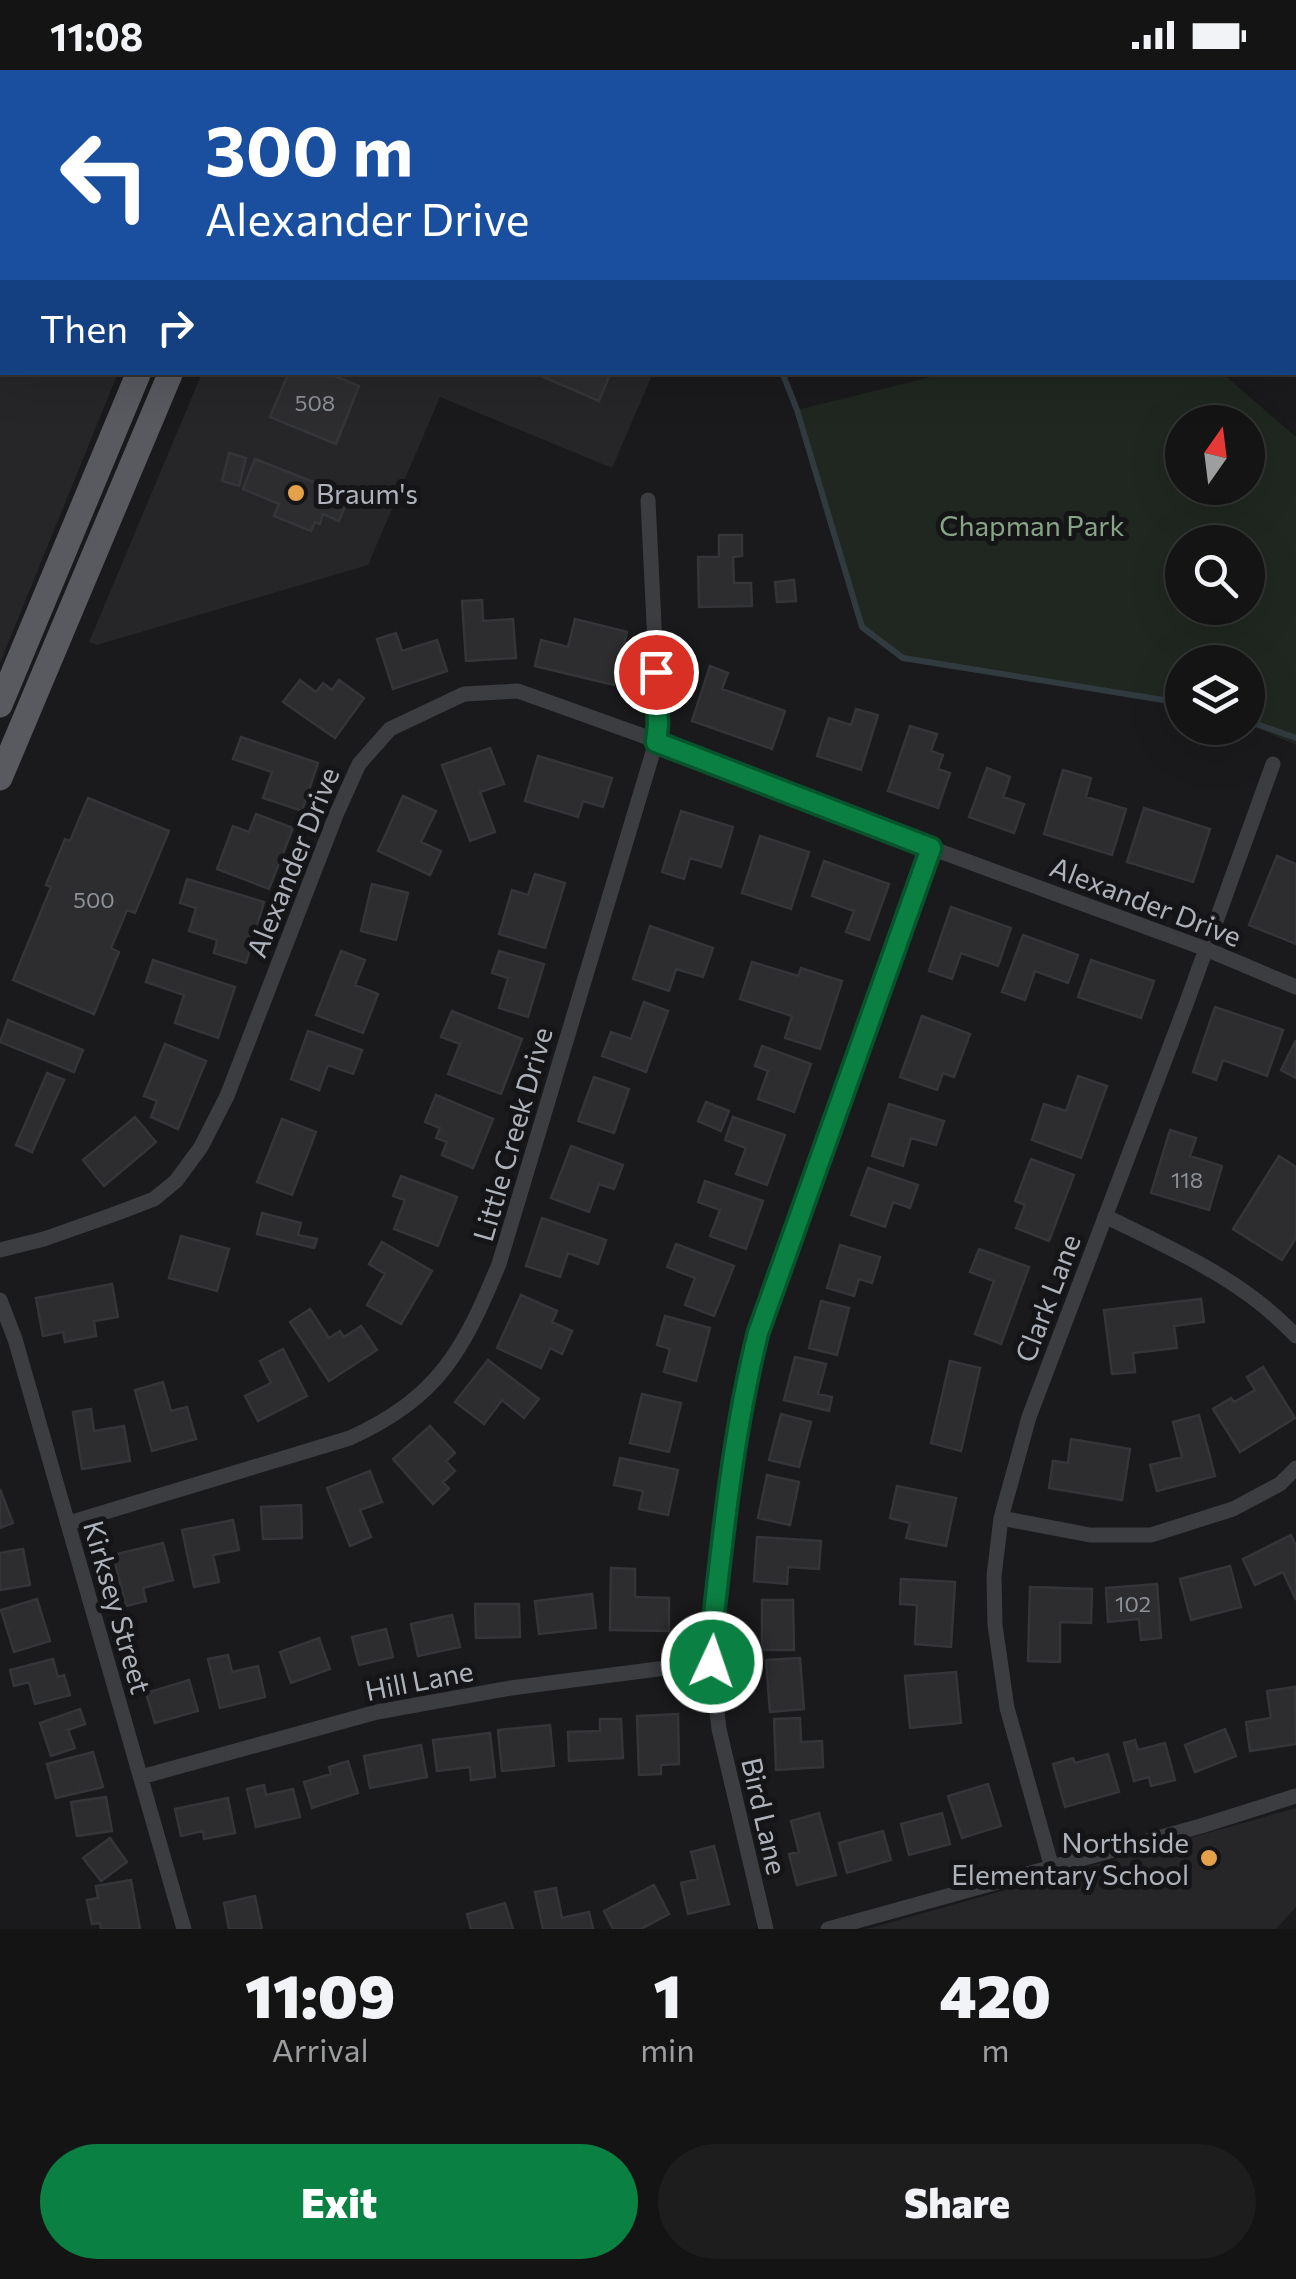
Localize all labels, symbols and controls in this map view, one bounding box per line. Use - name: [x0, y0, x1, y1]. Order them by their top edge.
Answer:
- text: 11:08: [50, 12, 143, 59]
- text: 300 m: [205, 105, 413, 190]
- icon: left: [40, 110, 170, 240]
- text: Alexander Drive: [205, 190, 530, 245]
- icon: right: [148, 300, 203, 355]
- text: Then: [40, 304, 128, 351]
- house number: 508: [295, 389, 335, 416]
- north arrow: [1165, 405, 1265, 505]
- map controls: [1165, 405, 1265, 745]
- place label: Braum's: [316, 476, 418, 510]
- marker: Braum's: [285, 482, 307, 504]
- park label: Chapman Park: [939, 508, 1125, 542]
- button: search: [1165, 525, 1265, 625]
- pin: [614, 630, 699, 715]
- icon: arrive: [629, 645, 684, 700]
- button: layers: [1165, 645, 1265, 745]
- street label: Alexander Drive: [238, 762, 346, 962]
- street label: Alexander Drive: [1046, 849, 1246, 953]
- house number: 500: [73, 886, 115, 913]
- street label: Little Creek Drive: [465, 1023, 559, 1245]
- house number: 118: [1171, 1166, 1203, 1193]
- street label: Clark Lane: [1007, 1229, 1087, 1367]
- street label: Kirksey Street: [77, 1517, 159, 1697]
- house number: 102: [1115, 1590, 1151, 1617]
- position arrow: [660, 1610, 764, 1714]
- street label: Hill Lane: [362, 1653, 476, 1707]
- street label: Bird Lane: [735, 1754, 795, 1878]
- place label: Northside Elementary School: [951, 1825, 1189, 1891]
- marker: Northside Elementary School: [1198, 1847, 1220, 1869]
- text: 11:09: [245, 1957, 395, 2030]
- text: 1: [653, 1957, 681, 2030]
- text: 420: [940, 1957, 1051, 2030]
- text: Arrival: [272, 2029, 369, 2069]
- text: min: [640, 2029, 695, 2069]
- text: m: [981, 2029, 1009, 2069]
- button: Exit: [40, 2144, 638, 2259]
- button: Share: [658, 2144, 1256, 2259]

